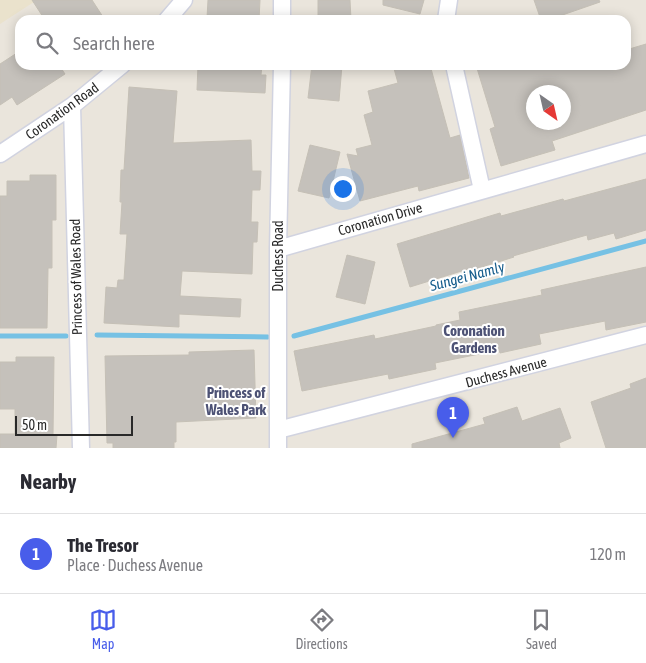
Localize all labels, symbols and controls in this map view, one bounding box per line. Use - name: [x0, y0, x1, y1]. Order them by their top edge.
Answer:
- search box: [15, 15, 631, 70]
- icon: search: [33, 29, 61, 57]
- text: Search here: [73, 32, 155, 54]
- street label: Coronation Road: [22, 79, 102, 143]
- north arrow: [526, 85, 571, 130]
- your location: [330, 176, 356, 202]
- street label: Coronation Drive: [336, 199, 424, 239]
- street label: Princess of Wales Road: [67, 219, 85, 335]
- street label: Duchess Road: [270, 220, 286, 292]
- water label: Sungei Namly: [427, 258, 507, 294]
- district label: Coronation Gardens: [443, 322, 505, 356]
- street label: Duchess Avenue: [464, 353, 548, 391]
- district label: Princess of Wales Park: [205, 384, 267, 418]
- pin: 1: [437, 397, 469, 438]
- scale bar: [15, 413, 132, 436]
- text: 50 m: [22, 417, 47, 433]
- text: Nearby: [20, 469, 76, 493]
- text: The Tresor: [67, 534, 138, 556]
- text: 1: [32, 545, 40, 563]
- text: 120 m: [590, 545, 626, 563]
- text: Place · Duchess Avenue: [67, 556, 203, 574]
- tab: Map: [89, 606, 117, 652]
- tab: Directions: [295, 606, 348, 652]
- tab: Saved: [526, 606, 557, 652]

